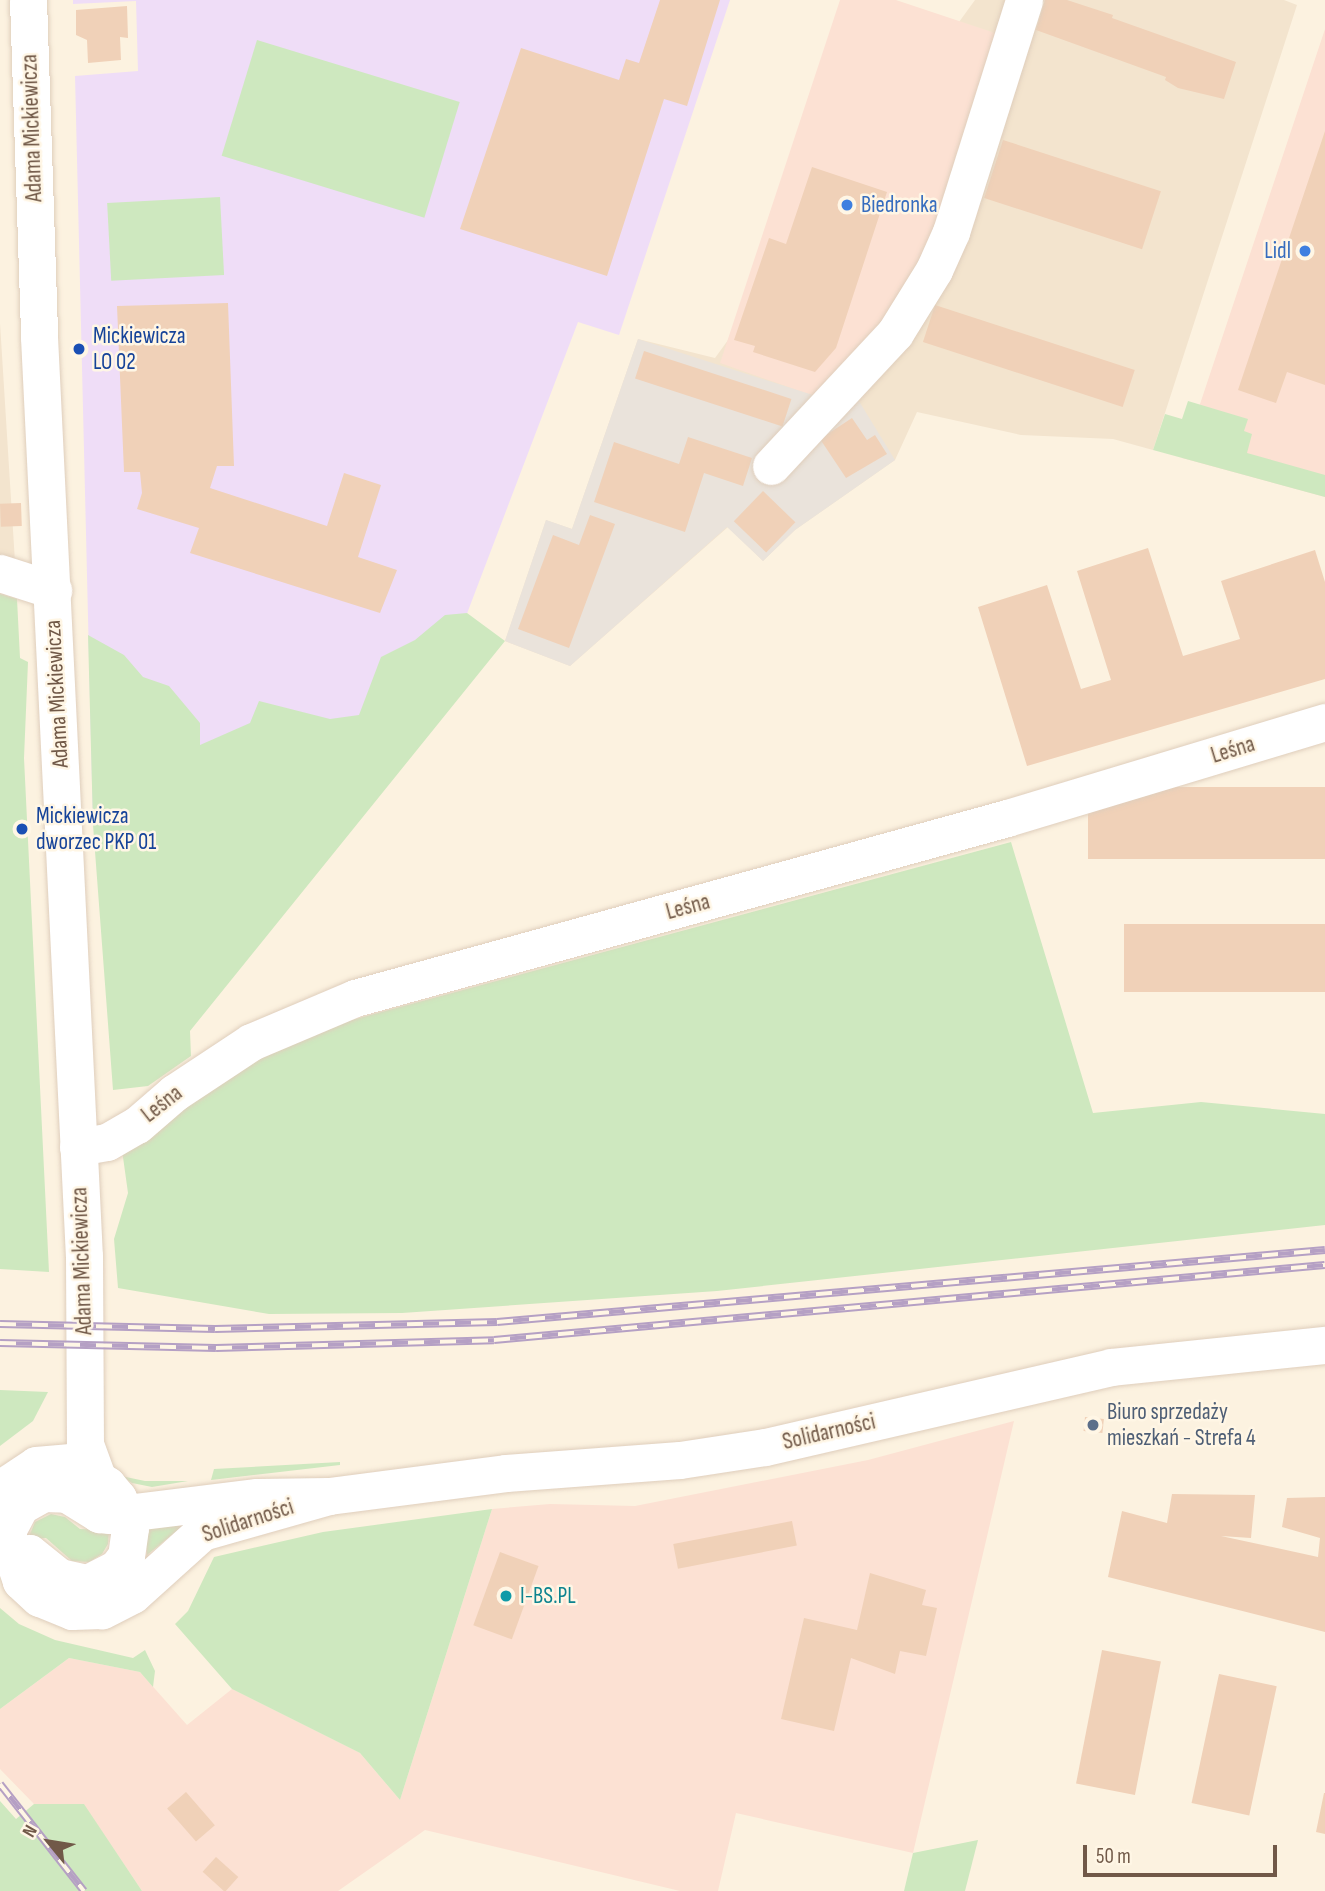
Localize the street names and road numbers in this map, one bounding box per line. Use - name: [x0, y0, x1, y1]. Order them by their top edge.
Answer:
- street label: Adama Mickiewicza: [16, 54, 48, 202]
- street label: Adama Mickiewicza: [39, 619, 75, 769]
- street label: Leśna: [1208, 730, 1258, 770]
- street label: Leśna: [663, 888, 713, 926]
- street label: Leśna: [136, 1079, 188, 1129]
- street label: Adama Mickiewicza: [66, 1187, 98, 1335]
- street label: Solidarności: [780, 1408, 878, 1456]
- street label: Solidarności: [199, 1493, 297, 1549]

